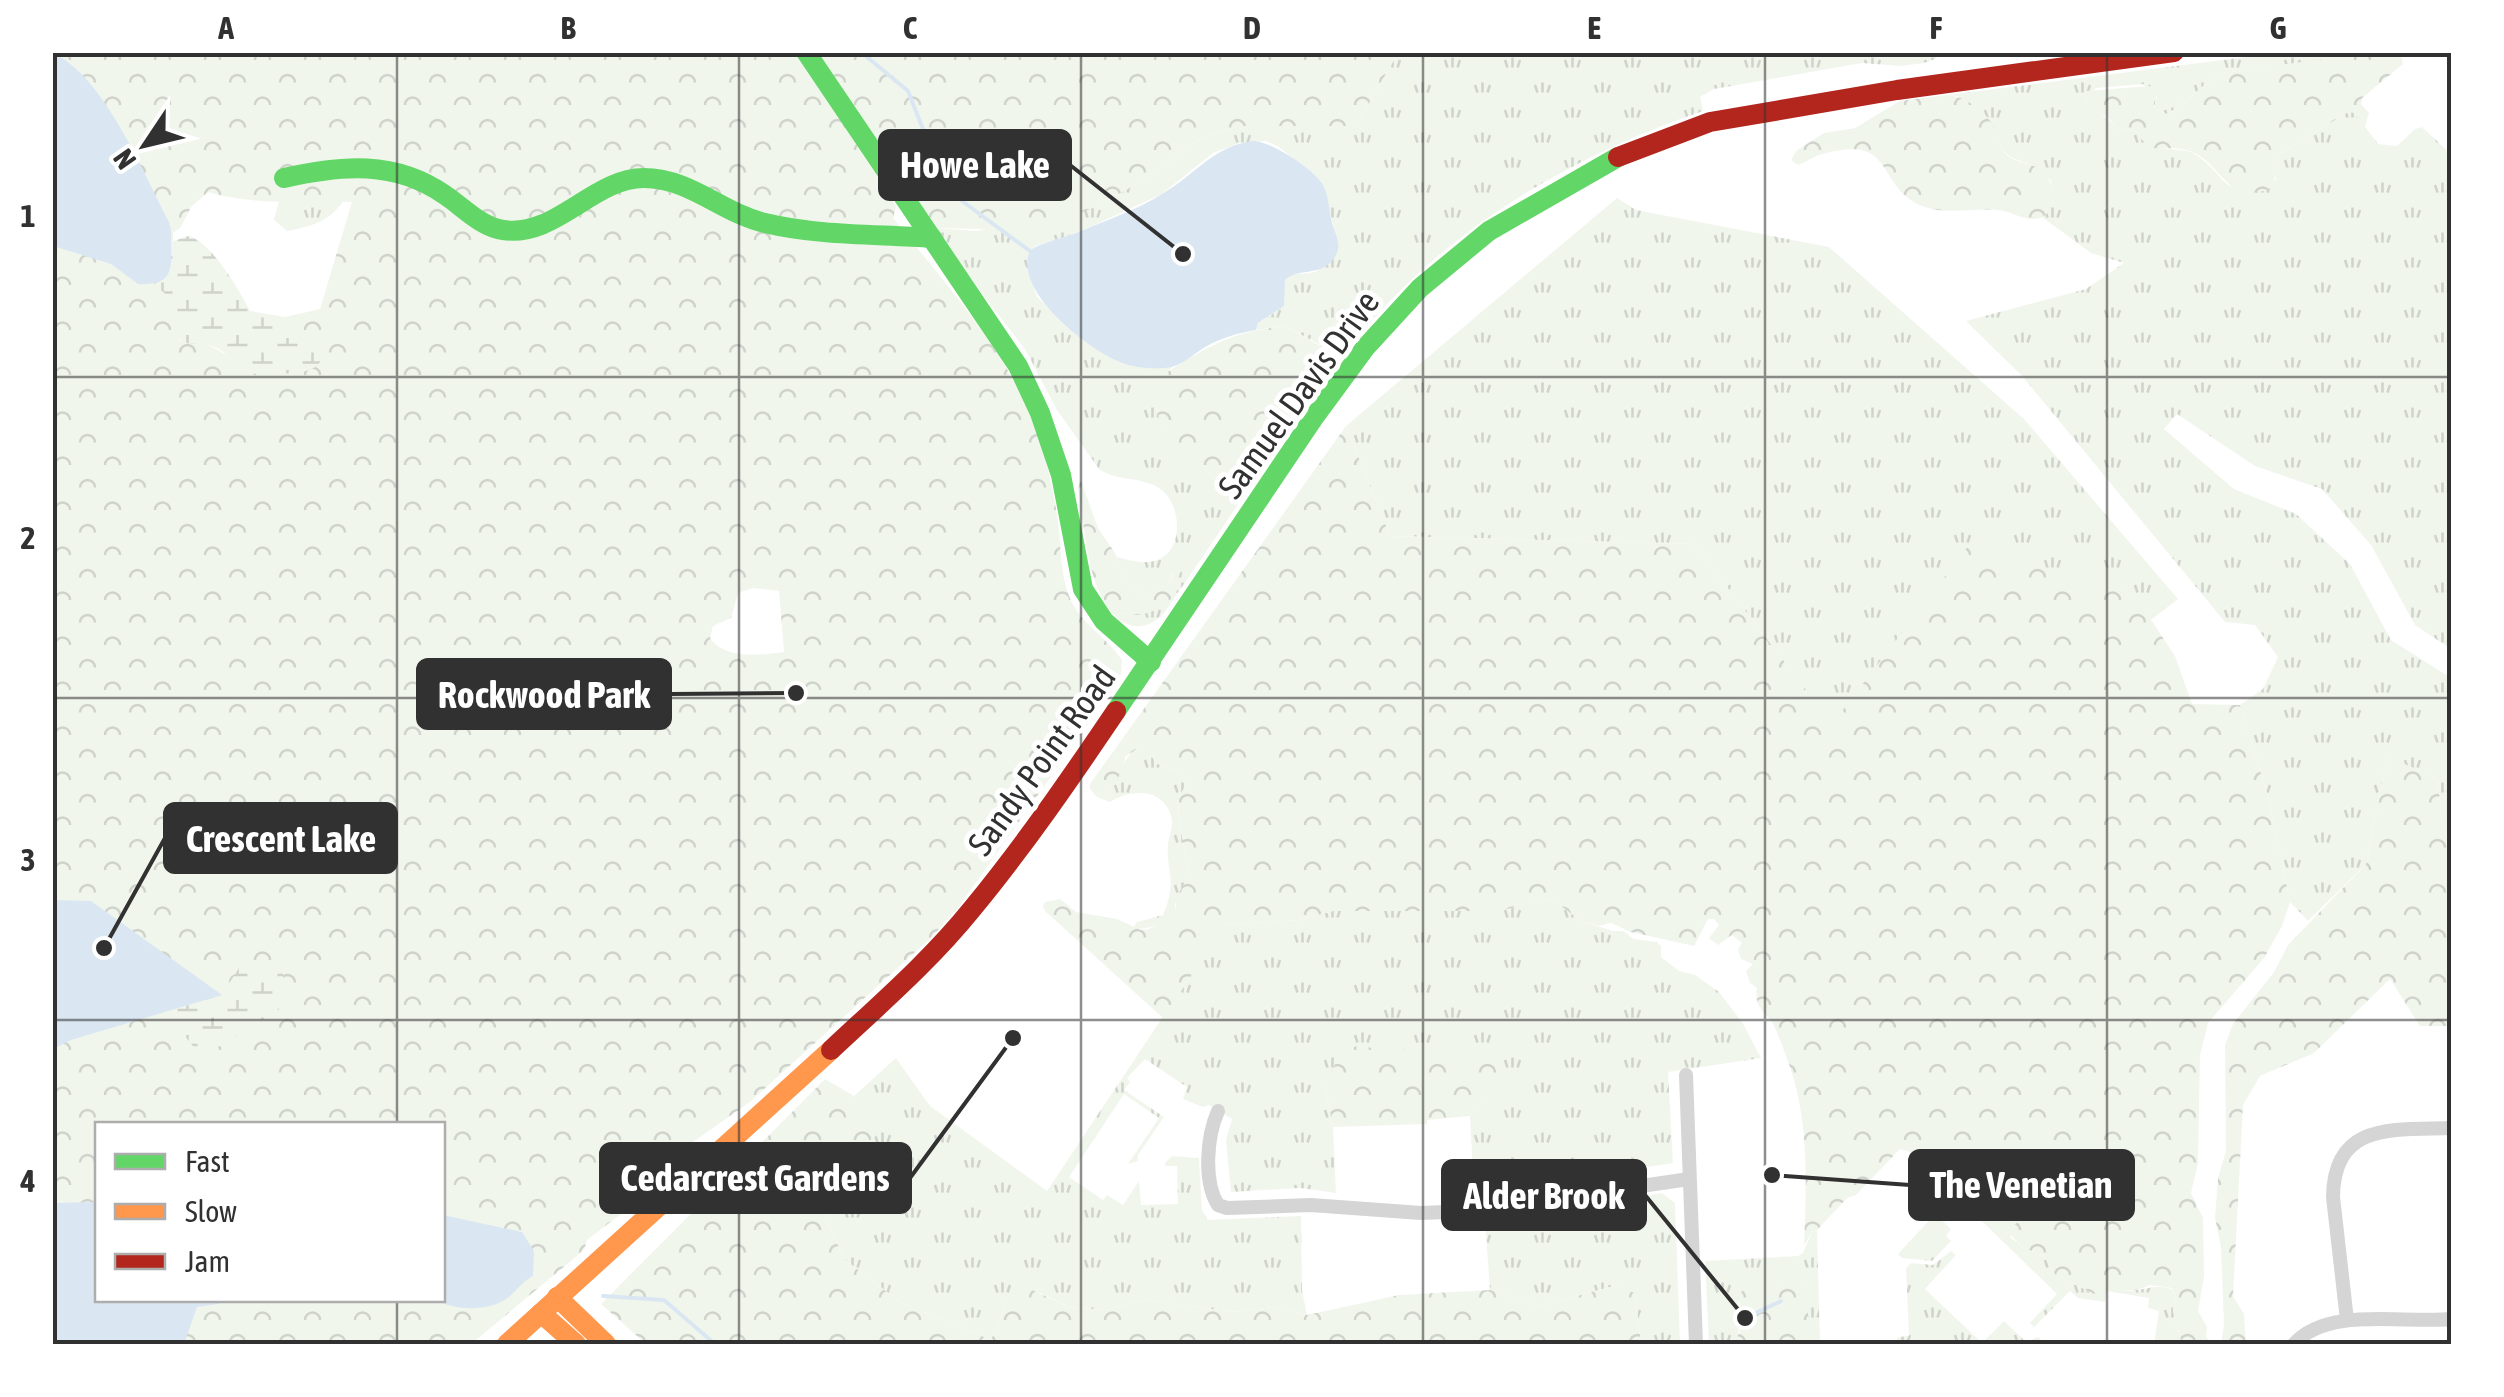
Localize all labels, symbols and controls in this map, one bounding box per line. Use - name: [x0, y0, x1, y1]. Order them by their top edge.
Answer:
- text: A: [217, 9, 234, 46]
- text: B: [560, 9, 576, 46]
- text: C: [903, 9, 918, 46]
- text: D: [1243, 9, 1261, 46]
- text: E: [1587, 9, 1601, 46]
- text: F: [1930, 9, 1943, 46]
- text: G: [2270, 9, 2287, 46]
- north arrow: [95, 95, 195, 195]
- callout: Howe Lake: [880, 131, 1070, 199]
- text: N: [107, 143, 142, 175]
- text: Howe Lake: [900, 143, 1050, 186]
- text: 1: [20, 197, 36, 234]
- street label: Samuel Davis Drive: [1209, 283, 1387, 505]
- text: 2: [20, 519, 36, 556]
- street label: Sandy Point Road: [959, 658, 1123, 862]
- callout: Rockwood Park: [418, 660, 670, 728]
- text: Rockwood Park: [438, 673, 650, 716]
- callout: Crescent Lake: [165, 804, 396, 872]
- text: Crescent Lake: [186, 817, 376, 860]
- text: 3: [20, 841, 36, 878]
- legend: [95, 1122, 445, 1302]
- text: Fast: [185, 1144, 230, 1178]
- callout: Cedarcrest Gardens: [601, 1144, 910, 1212]
- callout: The Venetian: [1910, 1151, 2133, 1219]
- text: Cedarcrest Gardens: [620, 1156, 890, 1199]
- callout: Alder Brook: [1443, 1161, 1645, 1229]
- text: 4: [19, 1162, 36, 1199]
- text: The Venetian: [1929, 1163, 2113, 1206]
- text: Alder Brook: [1462, 1174, 1625, 1217]
- text: Slow: [185, 1194, 237, 1228]
- text: Jam: [185, 1244, 230, 1278]

